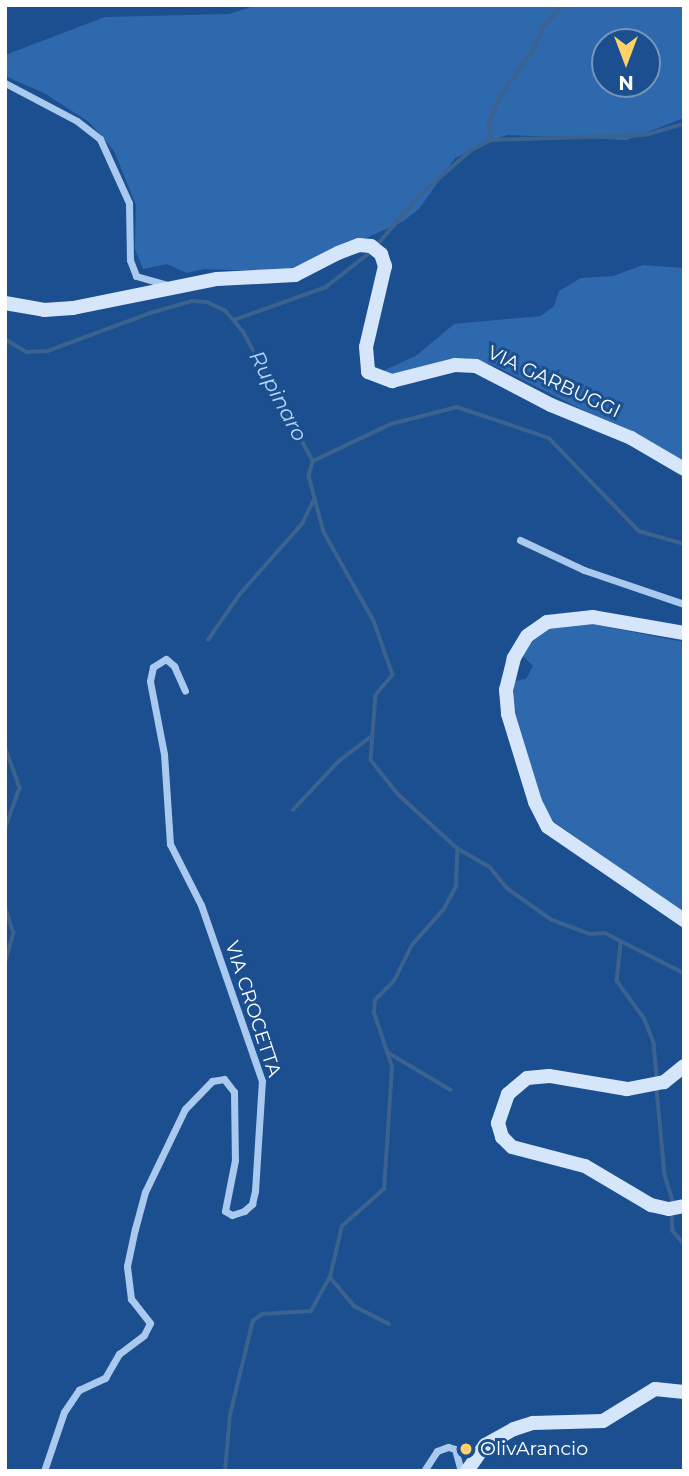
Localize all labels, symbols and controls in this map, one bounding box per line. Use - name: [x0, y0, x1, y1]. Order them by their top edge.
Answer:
- north arrow: [591, 28, 661, 98]
- text: N: [618, 71, 634, 94]
- street label: VIA GARBUGGI: [484, 341, 624, 423]
- water label: Rupinaro: [244, 346, 312, 446]
- street label: VIA CROCETTA: [220, 938, 286, 1080]
- place label: OlivArancio: [480, 1438, 588, 1460]
- marker: OlivArancio: [458, 1441, 474, 1457]

